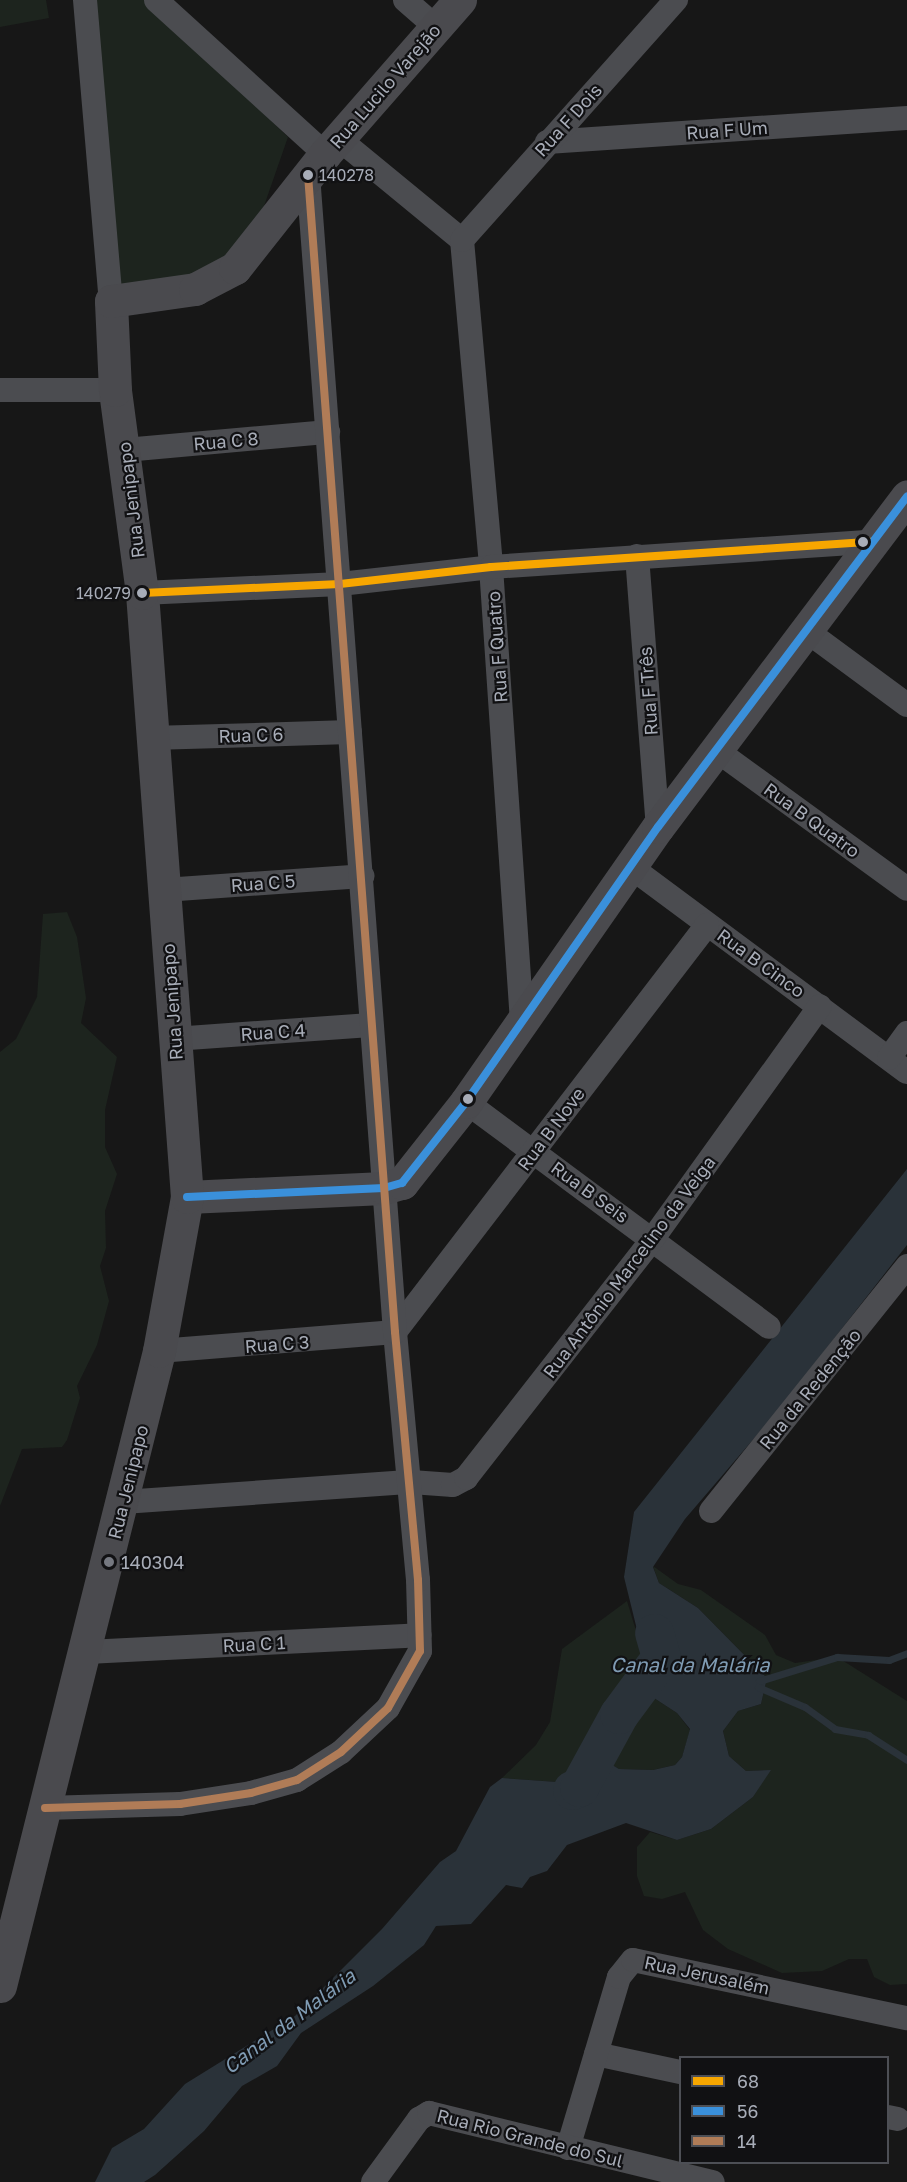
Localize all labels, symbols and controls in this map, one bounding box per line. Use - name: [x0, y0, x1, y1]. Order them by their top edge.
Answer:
- street label: Rua Lucilo Varejão: [325, 19, 445, 153]
- street label: Rua F Dois: [530, 79, 606, 161]
- street label: Rua F Um: [685, 116, 769, 144]
- place label: 140278: [319, 165, 374, 185]
- marker: 140278: [302, 169, 314, 181]
- street label: Rua C 8: [193, 427, 259, 455]
- street label: Rua Jenipapo: [113, 441, 149, 559]
- unlabelled marker: [857, 536, 869, 548]
- place label: 140279: [76, 583, 131, 603]
- marker: 140279: [136, 587, 148, 599]
- street label: Rua F Quatro: [482, 591, 512, 703]
- street label: Rua F Três: [634, 646, 662, 736]
- street label: Rua C 6: [218, 723, 284, 747]
- street label: Rua B Quatro: [760, 778, 864, 862]
- street label: Rua C 5: [230, 870, 296, 896]
- street label: Rua B Cinco: [713, 924, 809, 1002]
- street label: Rua Jenipapo: [157, 943, 187, 1061]
- street label: Rua C 4: [240, 1019, 306, 1045]
- street label: Rua B Nove: [513, 1083, 589, 1175]
- unlabelled marker: [462, 1093, 474, 1105]
- street label: Rua Antônio Marcelino da Veiga: [538, 1152, 720, 1382]
- street label: Rua B Seis: [547, 1157, 633, 1227]
- street label: Rua da Redenção: [755, 1324, 865, 1454]
- street label: Rua C 3: [244, 1331, 310, 1357]
- street label: Rua Jenipapo: [103, 1423, 153, 1541]
- place label: 140304: [121, 1551, 185, 1573]
- marker: 140304: [102, 1555, 116, 1569]
- street label: Rua C 1: [222, 1632, 286, 1656]
- water label: Canal da Malária: [610, 1652, 770, 1676]
- street label: Rua Jerusalém: [642, 1951, 772, 1999]
- water label: Canal da Malária: [218, 1964, 360, 2078]
- legend: [679, 2056, 889, 2164]
- text: 68: [737, 2070, 759, 2092]
- text: 56: [737, 2100, 758, 2122]
- street label: Rua Rio Grande do Sul: [435, 2104, 625, 2172]
- text: 14: [737, 2130, 757, 2152]

